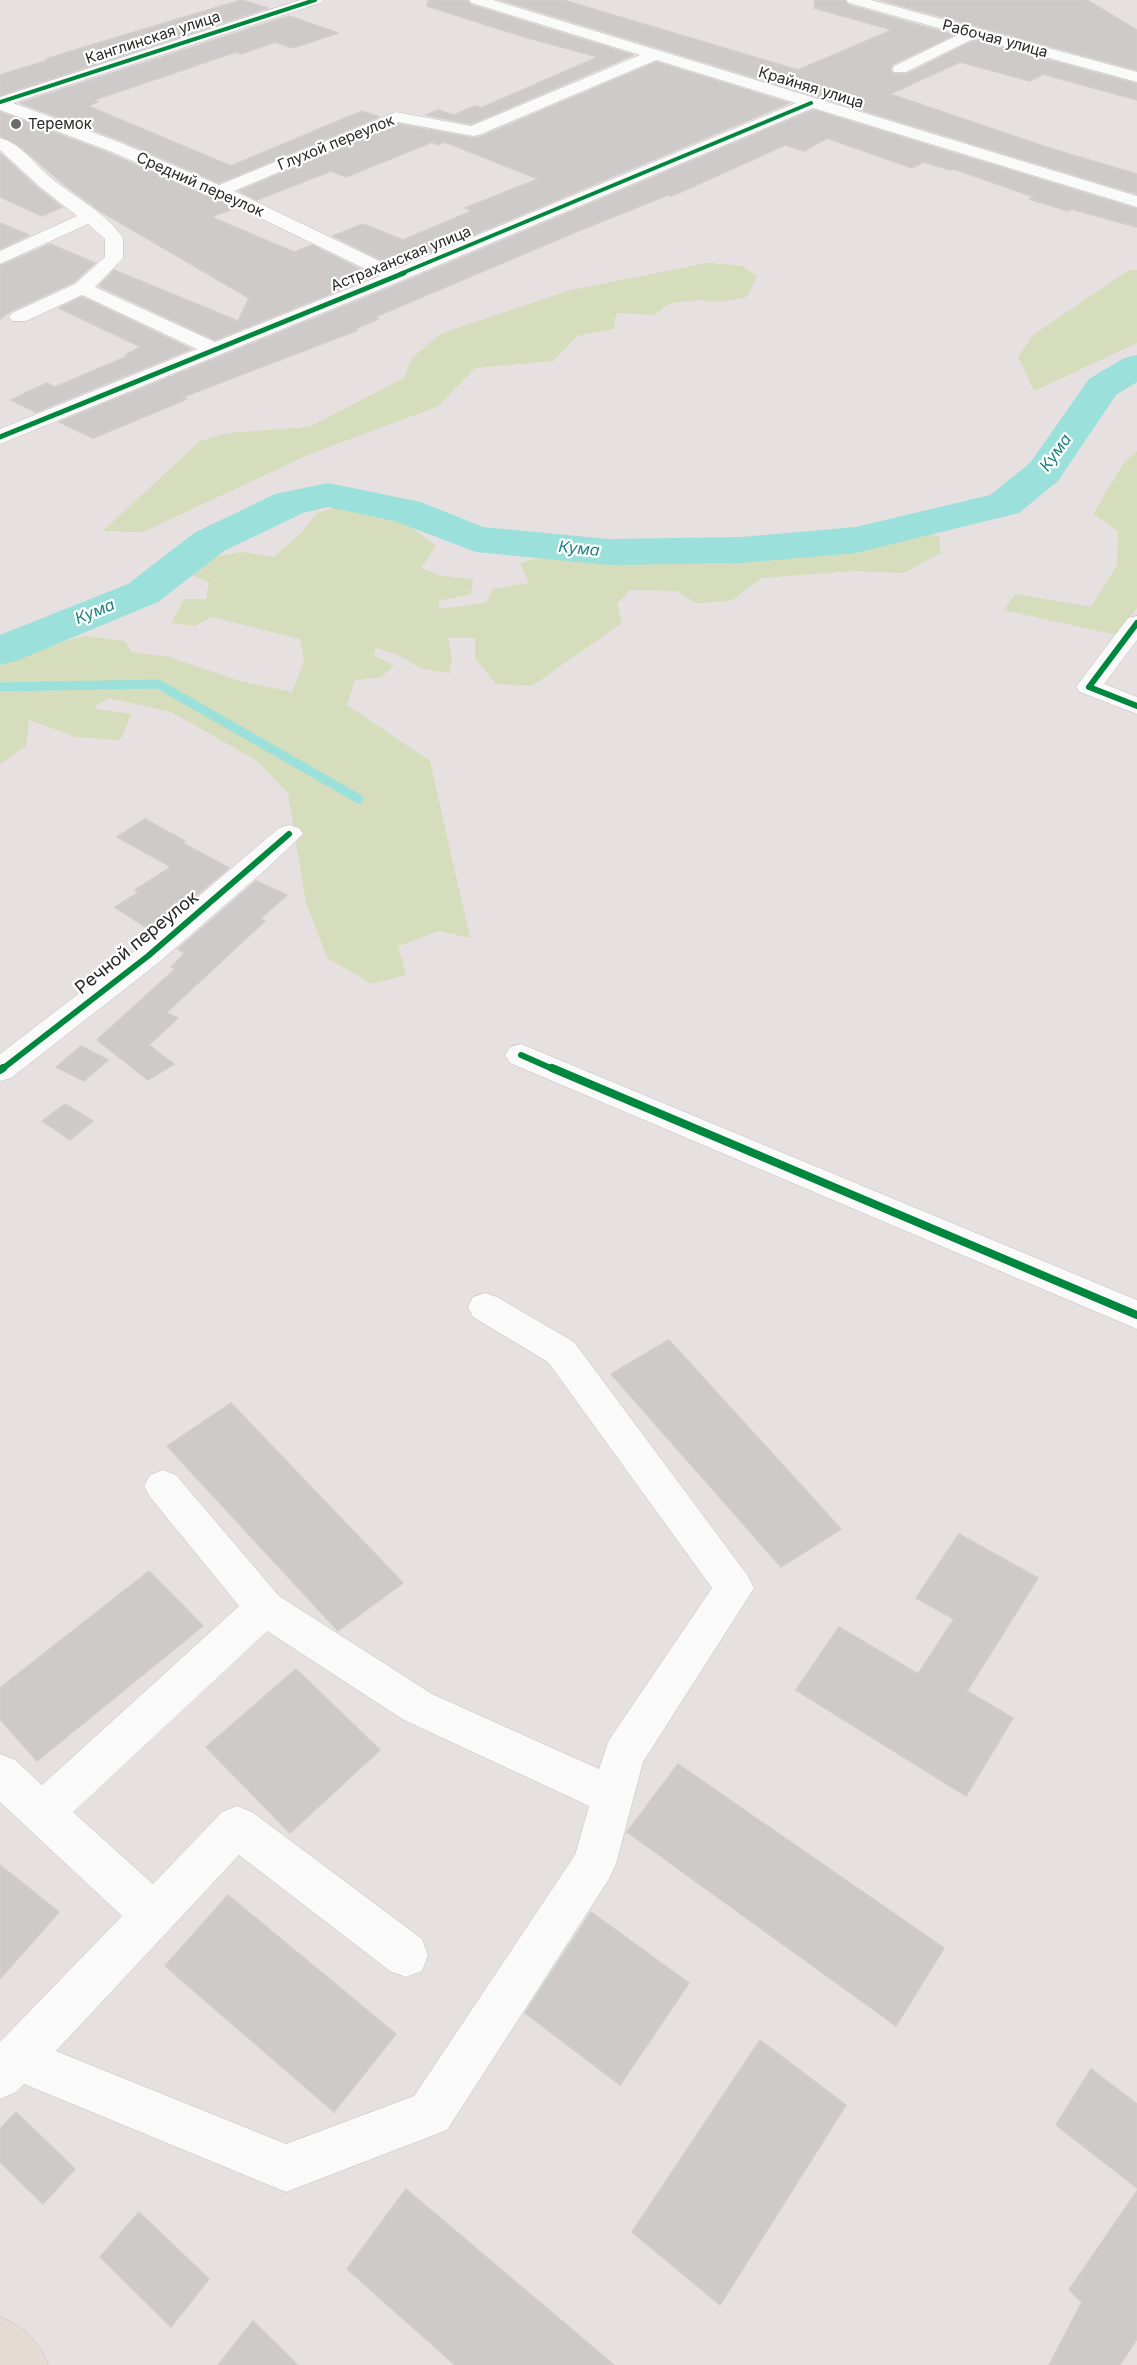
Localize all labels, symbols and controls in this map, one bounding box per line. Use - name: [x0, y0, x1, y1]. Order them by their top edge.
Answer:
- street label: Канглинская улица: [83, 8, 223, 68]
- street label: Рабочая улица: [940, 16, 1050, 62]
- street label: Крайняя улица: [756, 63, 866, 113]
- street label: Глухой переулок: [275, 111, 397, 175]
- place label: Теремок: [28, 115, 92, 133]
- marker: Теремок: [9, 117, 23, 131]
- street label: Средний переулок: [133, 149, 267, 221]
- street label: Астраханская улица: [328, 223, 474, 295]
- water label: Кума: [1036, 431, 1076, 475]
- water label: Кума: [557, 537, 601, 561]
- water label: Кума: [72, 595, 118, 629]
- street label: Речной переулок: [71, 887, 203, 999]

